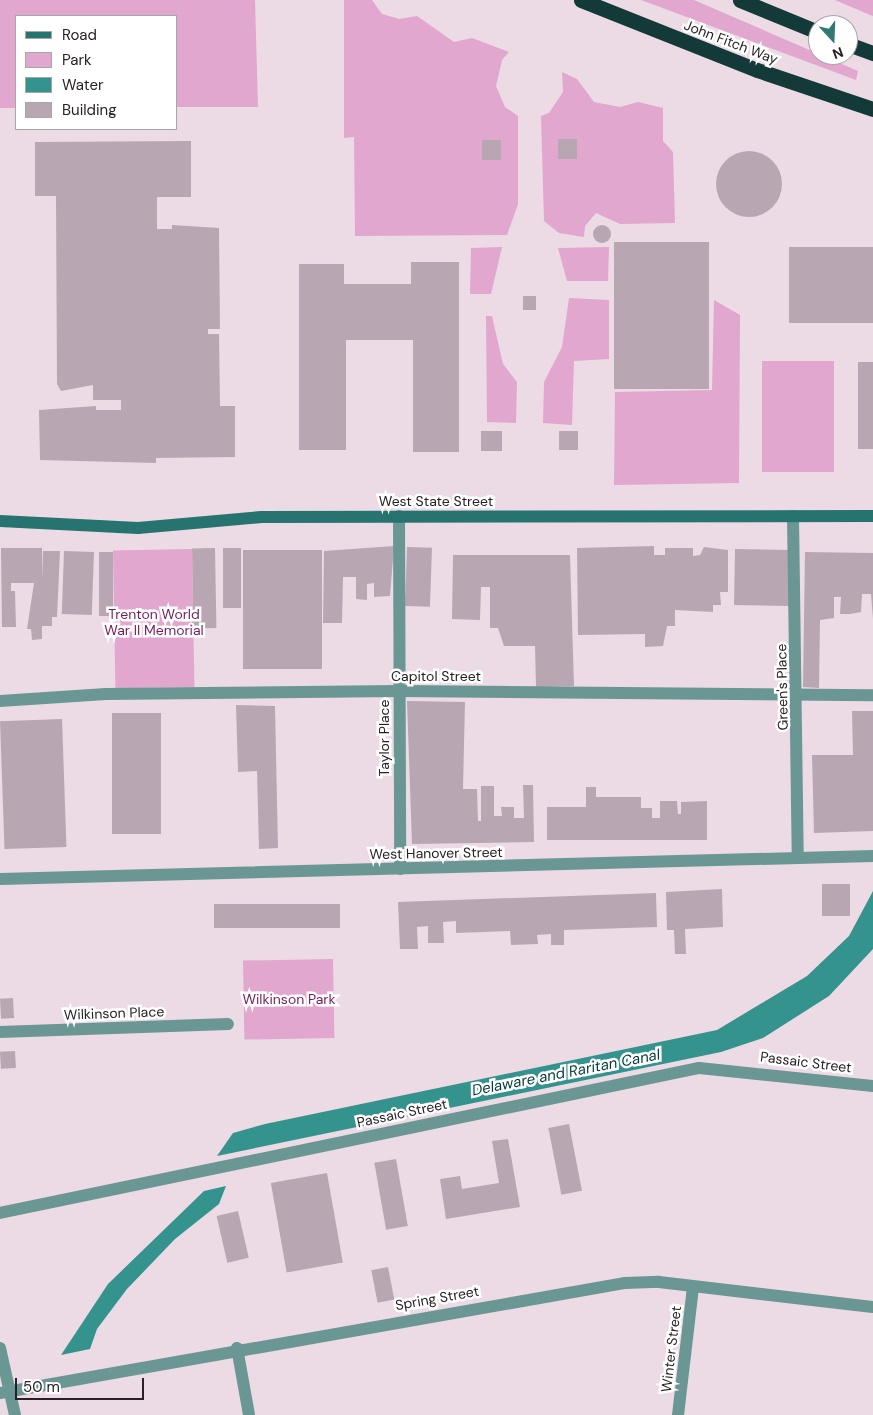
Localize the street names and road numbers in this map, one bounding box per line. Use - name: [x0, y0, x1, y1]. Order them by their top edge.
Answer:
- street label: John Fitch Way: [682, 16, 780, 68]
- street label: West State Street: [379, 493, 493, 509]
- street label: Green's Place: [773, 644, 791, 730]
- street label: Capitol Street: [391, 668, 481, 684]
- street label: Taylor Place: [376, 699, 392, 777]
- street label: West Hanover Street: [369, 843, 503, 863]
- street label: Wilkinson Place: [64, 1003, 164, 1023]
- street label: Passaic Street: [759, 1048, 853, 1076]
- street label: Passaic Street: [355, 1095, 449, 1131]
- street label: Spring Street: [394, 1282, 480, 1314]
- street label: Winter Street: [657, 1305, 685, 1393]

